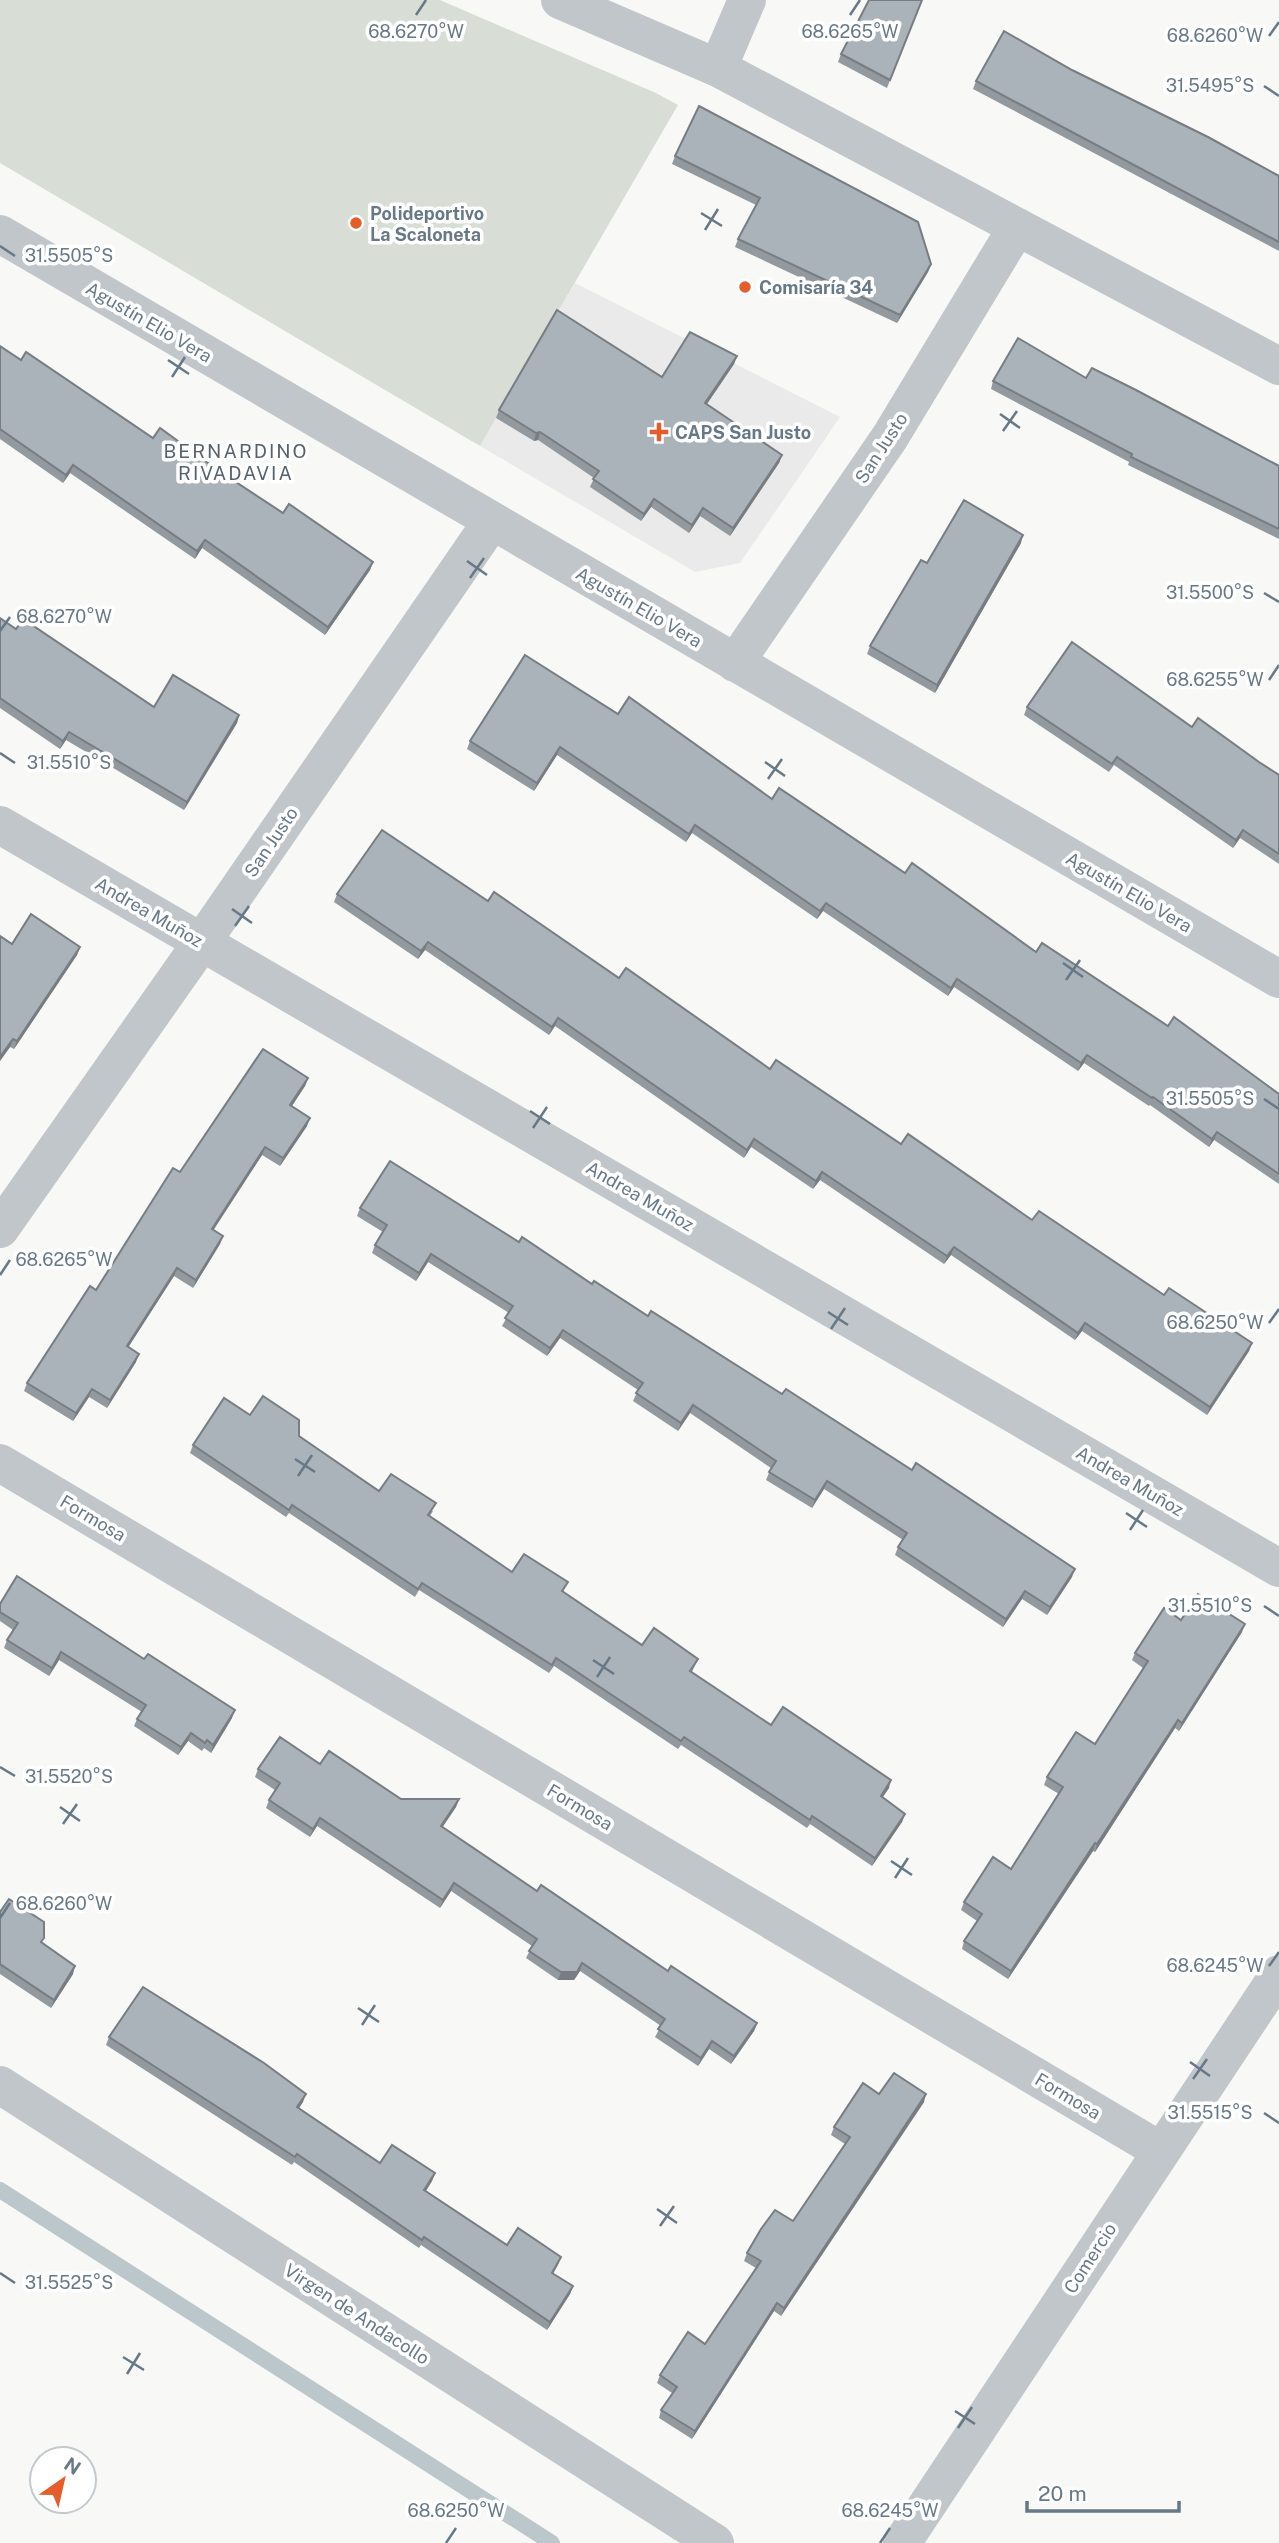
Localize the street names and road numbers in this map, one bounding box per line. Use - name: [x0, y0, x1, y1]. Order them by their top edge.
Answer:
- street label: Agustín Elio Vera: [82, 277, 216, 367]
- street label: San Justo: [850, 409, 912, 487]
- street label: Agustín Elio Vera: [572, 562, 706, 652]
- street label: San Justo: [240, 803, 302, 881]
- street label: Agustín Elio Vera: [1062, 847, 1196, 937]
- street label: Andrea Muñoz: [91, 873, 207, 951]
- street label: Andrea Muñoz: [582, 1157, 698, 1235]
- street label: Andrea Muñoz: [1072, 1442, 1188, 1520]
- street label: Formosa: [57, 1490, 129, 1546]
- street label: Formosa: [544, 1779, 616, 1835]
- street label: Formosa: [1032, 2068, 1104, 2124]
- street label: Comercio: [1060, 2219, 1120, 2297]
- street label: Virgen de Andacollo: [281, 2259, 433, 2369]

